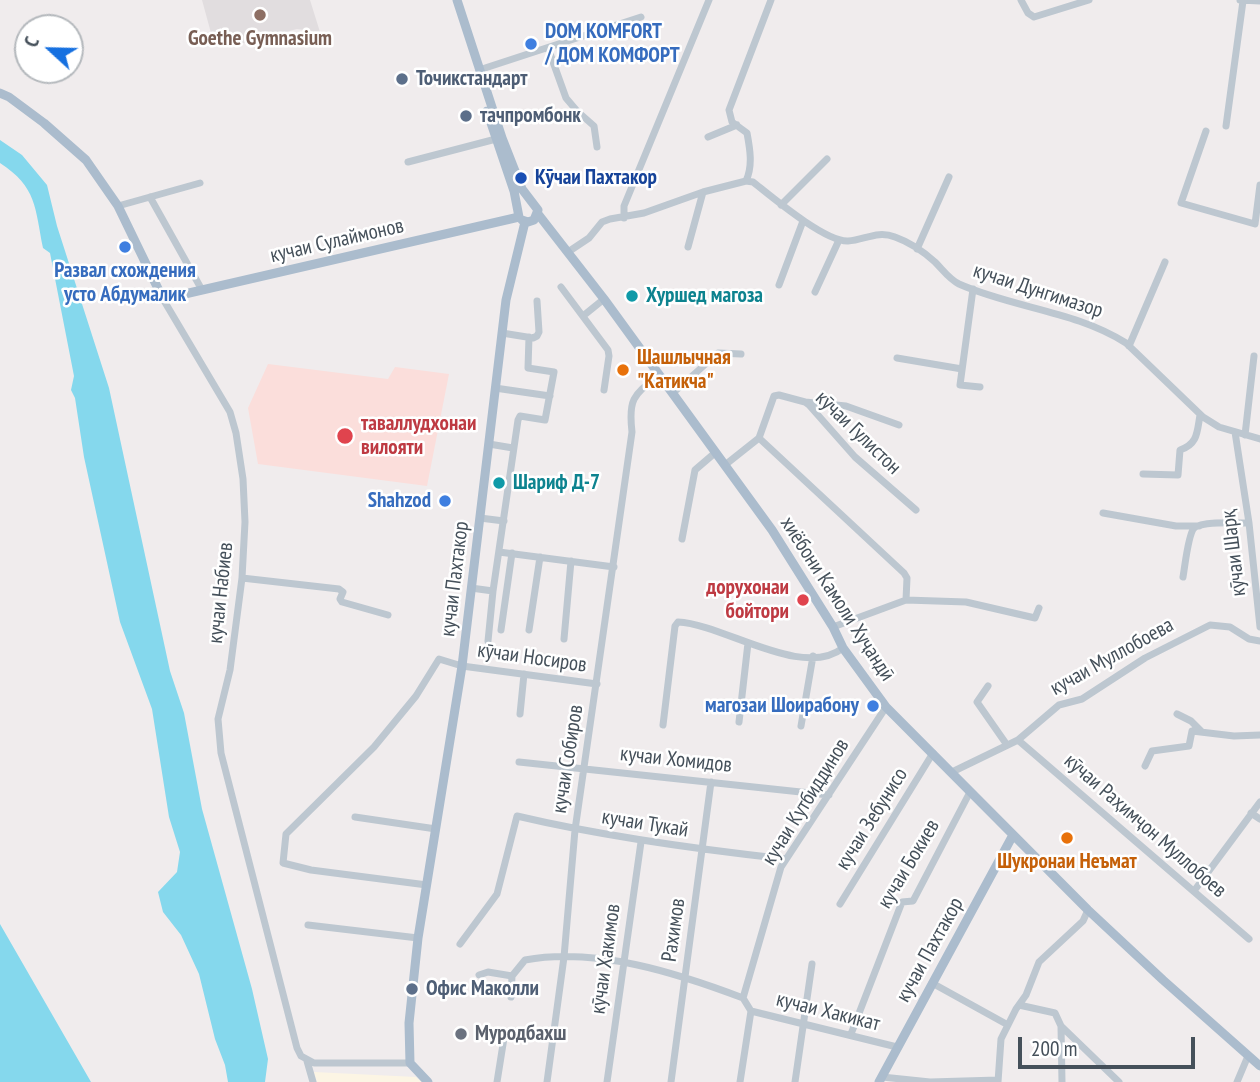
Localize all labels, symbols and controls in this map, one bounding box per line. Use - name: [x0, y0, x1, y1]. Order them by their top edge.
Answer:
- marker: Goethe Gymnasium: [252, 7, 268, 23]
- north arrow: [14, 14, 84, 84]
- place label: DOM KOMFORT / ДОМ КОМФОРТ: [545, 19, 680, 69]
- place label: Goethe Gymnasium: [188, 26, 332, 52]
- text: С: [19, 33, 44, 50]
- marker: DOM KOMFORT / ДОМ КОМФОРТ: [523, 36, 539, 52]
- place label: Точикстандарт: [416, 66, 527, 92]
- marker: Точикстандарт: [394, 71, 410, 87]
- place label: тачпромбонк: [480, 103, 581, 129]
- marker: тачпромбонк: [458, 108, 474, 124]
- place label: Кӯчаи Пахтакор: [535, 165, 657, 191]
- marker: Кӯчаи Пахтакор: [513, 170, 529, 186]
- street label: кучаи Сулаймонов: [268, 213, 406, 269]
- marker: Развал схождения усто Абдумалик: [117, 239, 133, 255]
- place label: Развал схождения усто Абдумалик: [54, 258, 196, 308]
- street label: кучаи Дунгимазор: [970, 258, 1106, 324]
- place label: Хуршед магоза: [646, 283, 763, 309]
- marker: Хуршед магоза: [624, 288, 640, 304]
- place label: Шашлычная "Катикча": [637, 345, 731, 395]
- marker: Шашлычная "Катикча": [615, 362, 631, 378]
- street label: кӯчаи Гулистон: [810, 386, 906, 480]
- place label: таваллудхонаи вилояти: [361, 411, 476, 461]
- marker: таваллудхонаи вилояти: [335, 426, 355, 446]
- place label: Шариф Д-7: [513, 470, 600, 496]
- marker: Шариф Д-7: [491, 475, 507, 491]
- place label: Shahzod: [368, 488, 431, 514]
- marker: Shahzod: [437, 493, 453, 509]
- street label: кӯчаи Шарқ: [1216, 508, 1252, 598]
- street label: хиёбони Камоли Хуҷандӣ: [774, 512, 900, 686]
- street label: кучаи Пахтакор: [435, 520, 475, 638]
- street label: кучаи Набиев: [203, 541, 239, 645]
- place label: дорухонаи бойтори: [706, 575, 789, 625]
- marker: дорухонаи бойтори: [795, 592, 811, 608]
- street label: кучаи Муллобоева: [1046, 613, 1178, 701]
- street label: кӯчаи Носиров: [476, 638, 588, 678]
- place label: магозаи Шоирабону: [705, 693, 859, 719]
- marker: магозаи Шоирабону: [865, 698, 881, 714]
- street label: кучаи Собиров: [547, 703, 589, 815]
- street label: кучаи Кутбиддинов: [757, 734, 855, 870]
- street label: кучаи Хомидов: [619, 742, 733, 778]
- street label: кӯчаи Раҳимҷон Муллобоев: [1059, 749, 1231, 903]
- street label: кучаи Зебунисо: [831, 763, 913, 875]
- street label: кучаи Тукай: [600, 805, 690, 843]
- street label: кучаи Бокиев: [873, 815, 945, 913]
- marker: Шукронаи Неъмат: [1059, 830, 1075, 846]
- place label: Шукронаи Неъмат: [997, 849, 1137, 875]
- street label: кучаи Пахтакор: [891, 893, 969, 1007]
- street label: Рахимов: [657, 897, 691, 963]
- street label: кӯчаи Хакимов: [586, 902, 626, 1016]
- place label: Офис Маколли: [426, 976, 539, 1002]
- marker: Офис Маколли: [404, 981, 420, 997]
- street label: кучаи Хакикат: [774, 987, 882, 1037]
- place label: Муродбахш: [475, 1021, 566, 1047]
- scale bar: [1022, 1023, 1199, 1066]
- marker: Муродбахш: [453, 1026, 469, 1042]
- text: 200 m: [1031, 1035, 1077, 1062]

